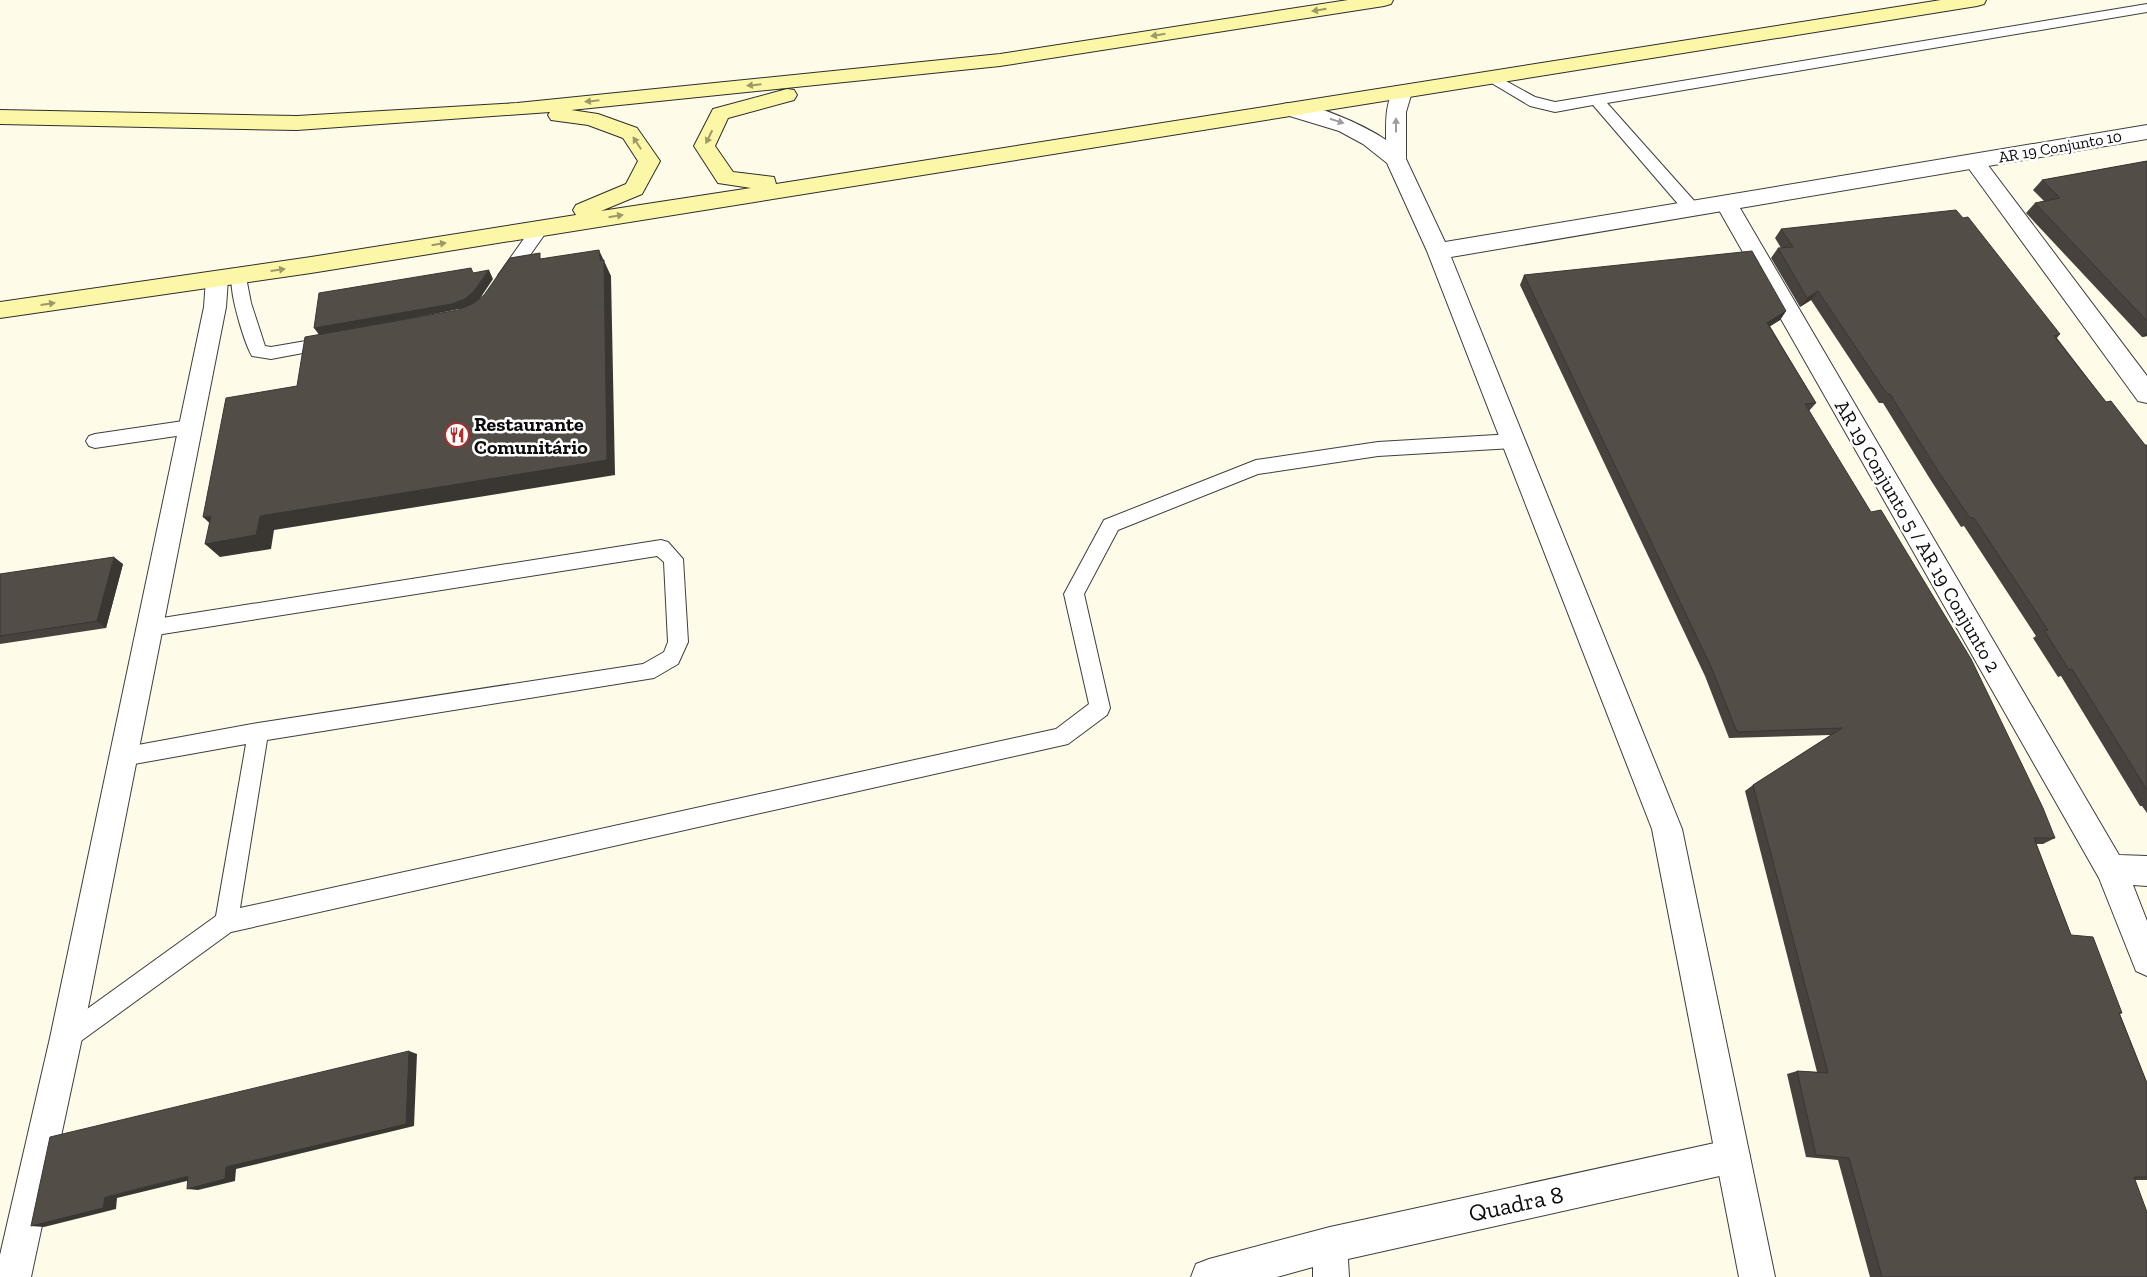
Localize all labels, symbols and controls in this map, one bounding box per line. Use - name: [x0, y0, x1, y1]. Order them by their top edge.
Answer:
- one-way arrow: [1310, 7, 1326, 15]
- one-way arrow: [1150, 31, 1166, 39]
- one-way arrow: [745, 81, 761, 89]
- one-way arrow: [584, 97, 600, 105]
- one-way arrow: [1392, 117, 1400, 133]
- one-way arrow: [1330, 118, 1345, 126]
- street label: AR 19 Conjunto 10: [1997, 126, 2123, 167]
- one-way arrow: [705, 129, 713, 144]
- one-way arrow: [632, 136, 642, 150]
- one-way arrow: [609, 211, 625, 219]
- one-way arrow: [431, 240, 447, 248]
- one-way arrow: [271, 266, 287, 274]
- one-way arrow: [41, 300, 57, 308]
- street label: AR 19 Conjunto 5 / AR 19 Conjunto 2: [1830, 396, 2006, 676]
- place label: Restaurante Comunitário: [474, 412, 588, 459]
- restaurant icon: Restaurante Comunitário: [444, 422, 470, 448]
- street label: Quadra 8: [1466, 1179, 1566, 1228]

